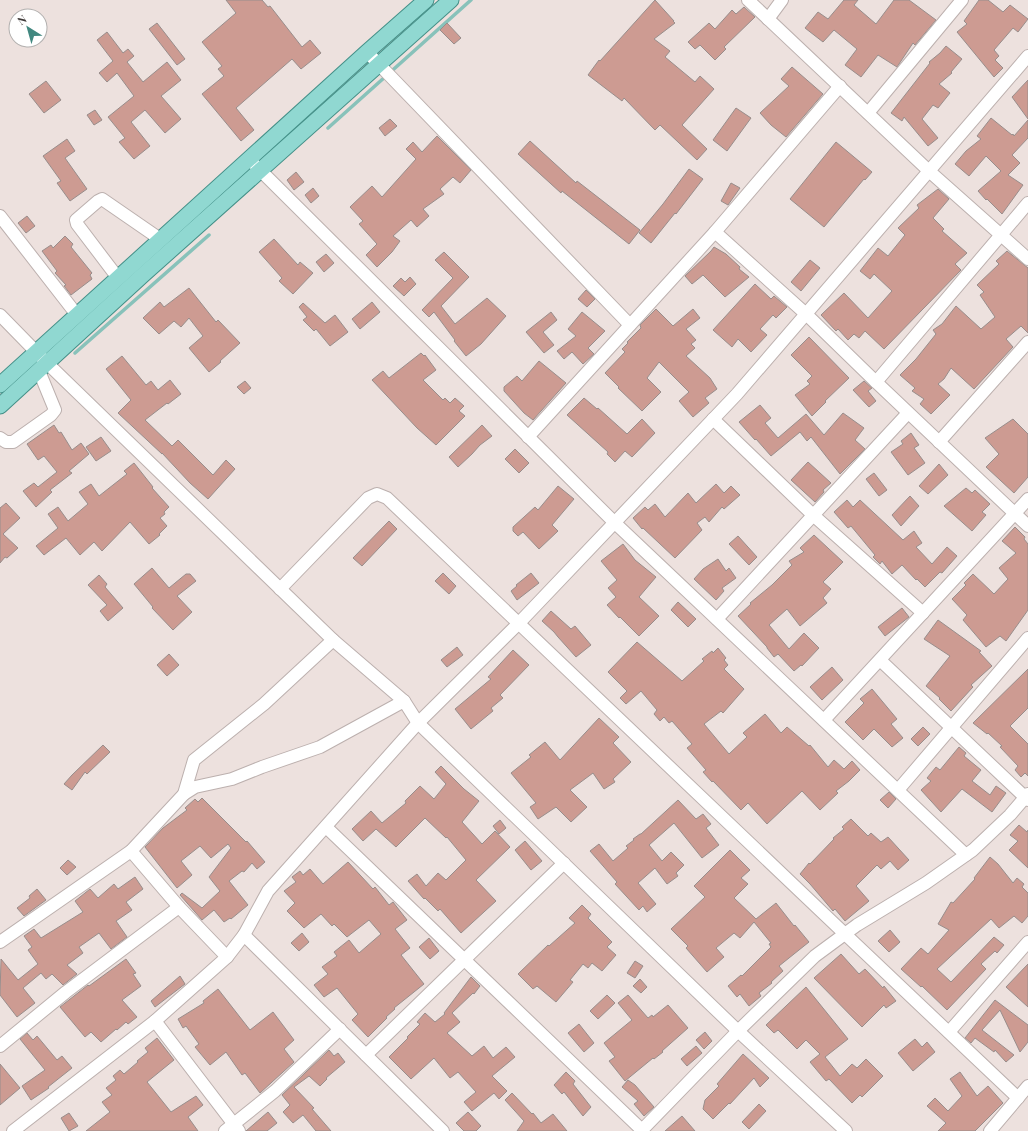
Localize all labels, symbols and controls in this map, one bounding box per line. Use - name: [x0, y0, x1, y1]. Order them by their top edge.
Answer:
- north arrow: [8, 8, 48, 48]
- text: N: [14, 11, 29, 28]

